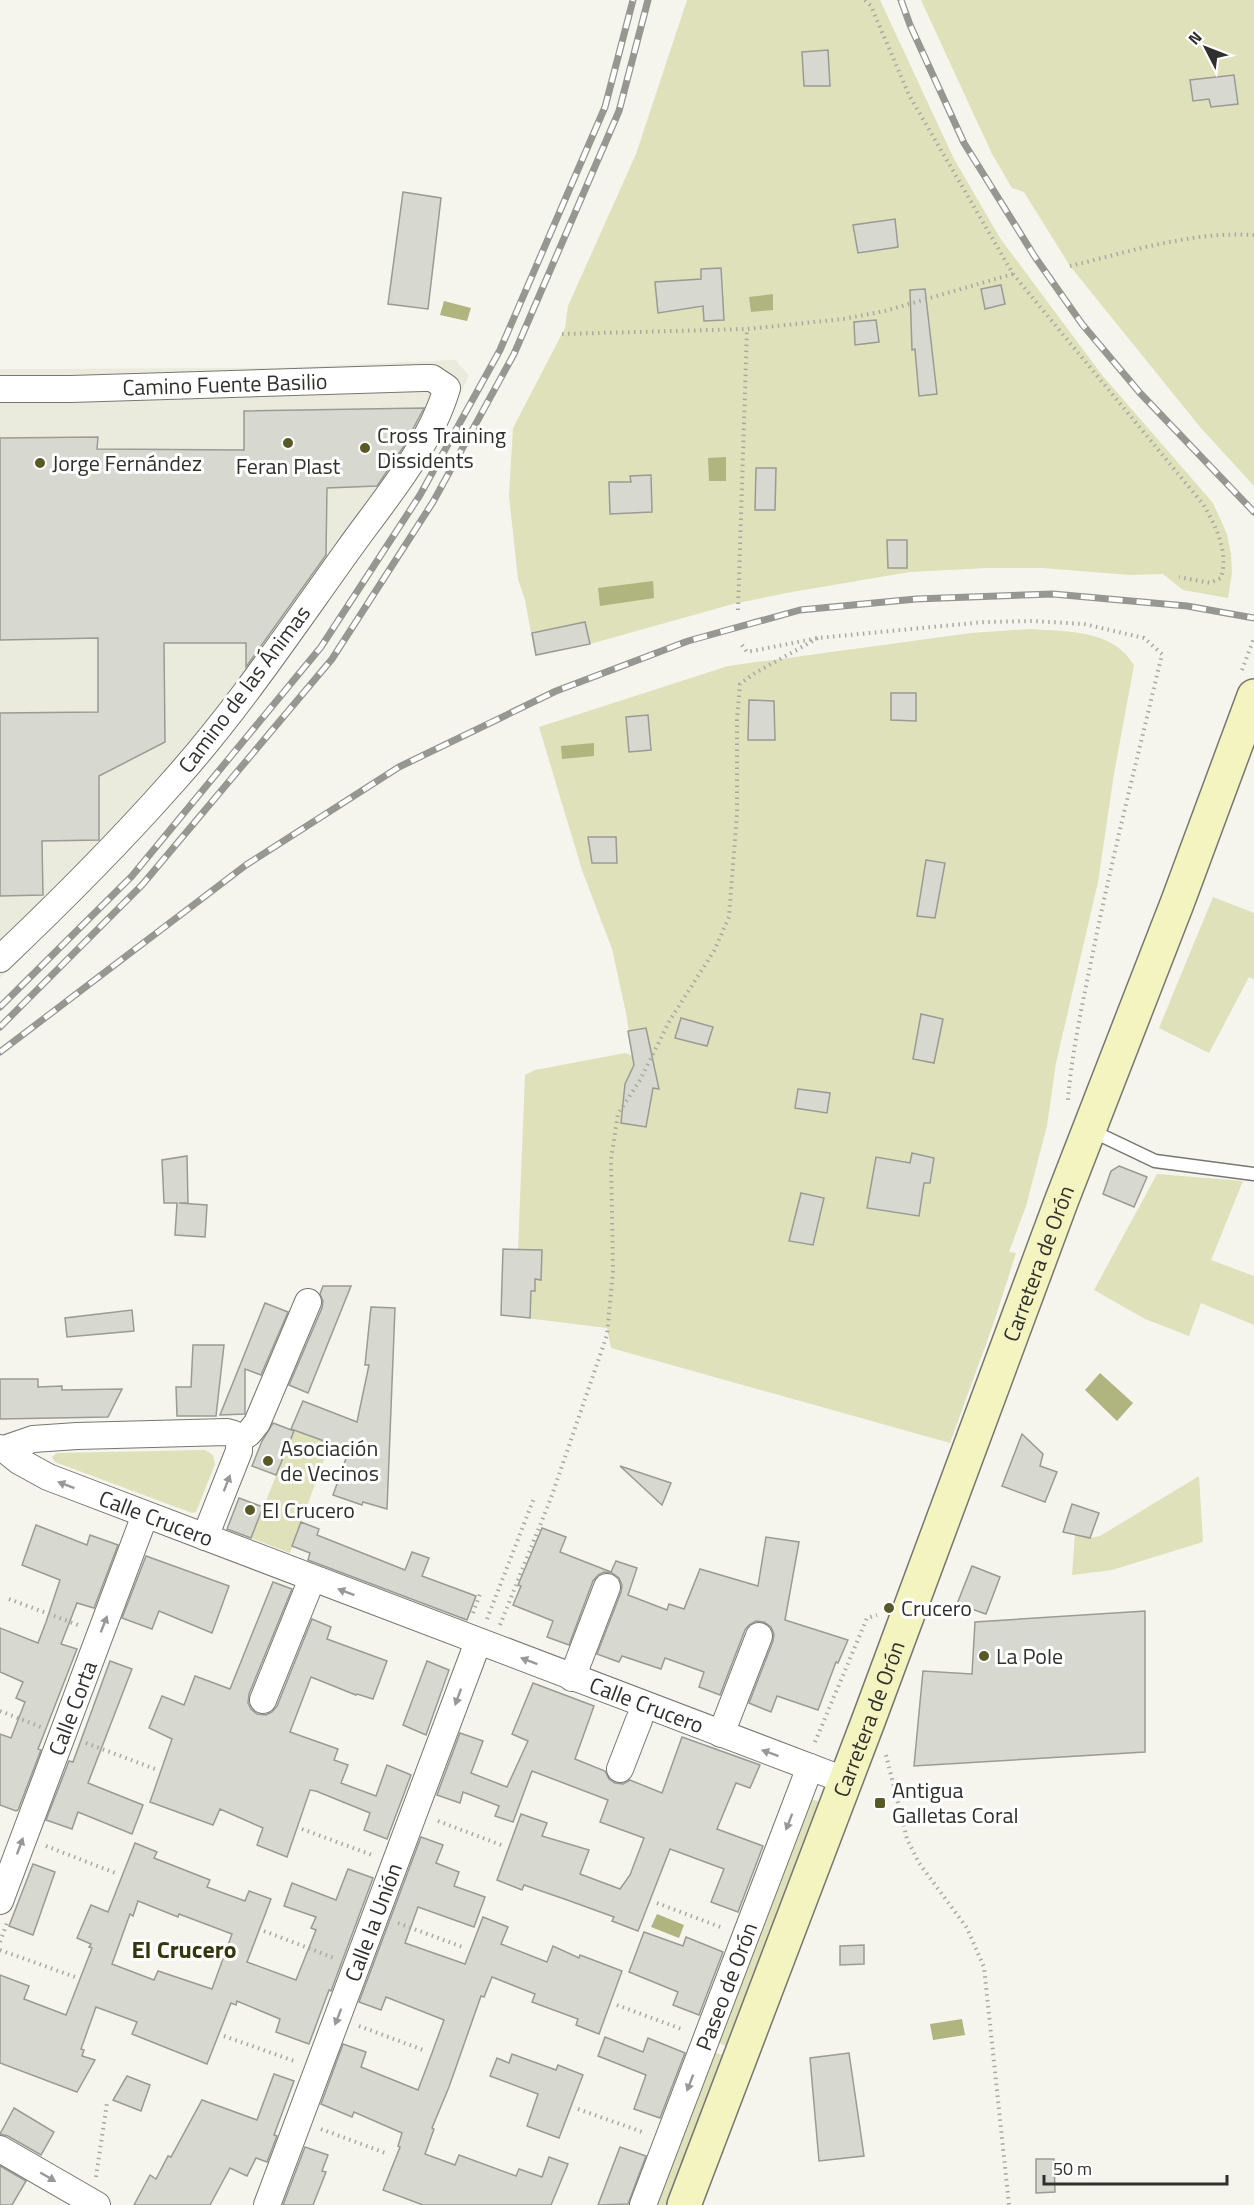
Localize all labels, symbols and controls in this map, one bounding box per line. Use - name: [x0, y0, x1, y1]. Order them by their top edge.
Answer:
- north arrow: [1176, 18, 1236, 78]
- text: N: [1182, 26, 1207, 50]
- street label: Camino Fuente Basilio: [122, 364, 328, 404]
- place label: Cross Training Dissidents: [377, 418, 506, 477]
- marker: Feran Plast: [281, 436, 295, 450]
- marker: Cross Training Dissidents: [358, 441, 372, 455]
- place label: Jorge Fernández: [52, 446, 202, 480]
- place label: Feran Plast: [236, 449, 341, 483]
- marker: Jorge Fernández: [33, 456, 47, 470]
- street label: Camino de las Ánimas: [169, 598, 319, 780]
- street label: Carretera de Orón: [994, 1180, 1083, 1346]
- place label: Asociación de Vecinos: [280, 1431, 379, 1490]
- marker: Asociación de Vecinos: [261, 1454, 275, 1468]
- one-way arrow: [222, 1473, 232, 1491]
- one-way arrow: [57, 1479, 75, 1489]
- street label: Calle Crucero: [94, 1481, 218, 1555]
- place label: El Crucero: [262, 1493, 355, 1527]
- marker: El Crucero: [243, 1503, 257, 1517]
- one-way arrow: [337, 1587, 355, 1597]
- place label: Crucero: [901, 1591, 972, 1625]
- marker: Crucero: [882, 1601, 896, 1615]
- one-way arrow: [99, 1615, 109, 1633]
- street label: Carretera de Orón: [824, 1636, 914, 1802]
- place label: La Pole: [996, 1639, 1063, 1673]
- marker: La Pole: [977, 1649, 991, 1663]
- street label: Calle Corta: [39, 1656, 106, 1760]
- one-way arrow: [520, 1656, 538, 1665]
- street label: Calle Crucero: [585, 1668, 709, 1742]
- one-way arrow: [453, 1688, 462, 1706]
- one-way arrow: [761, 1747, 779, 1757]
- place label: Antigua Galletas Coral: [892, 1773, 1019, 1832]
- marker: Antigua Galletas Coral: [873, 1796, 887, 1810]
- one-way arrow: [784, 1813, 793, 1831]
- one-way arrow: [16, 1837, 26, 1855]
- street label: Calle la Unión: [335, 1858, 411, 1986]
- street label: Paseo de Orón: [686, 1917, 766, 2055]
- district label: El Crucero: [132, 1931, 236, 1967]
- one-way arrow: [332, 2008, 342, 2026]
- one-way arrow: [684, 2074, 694, 2092]
- scale bar: [1044, 2148, 1227, 2186]
- text: 50 m: [1053, 2155, 1092, 2182]
- one-way arrow: [40, 2172, 57, 2182]

